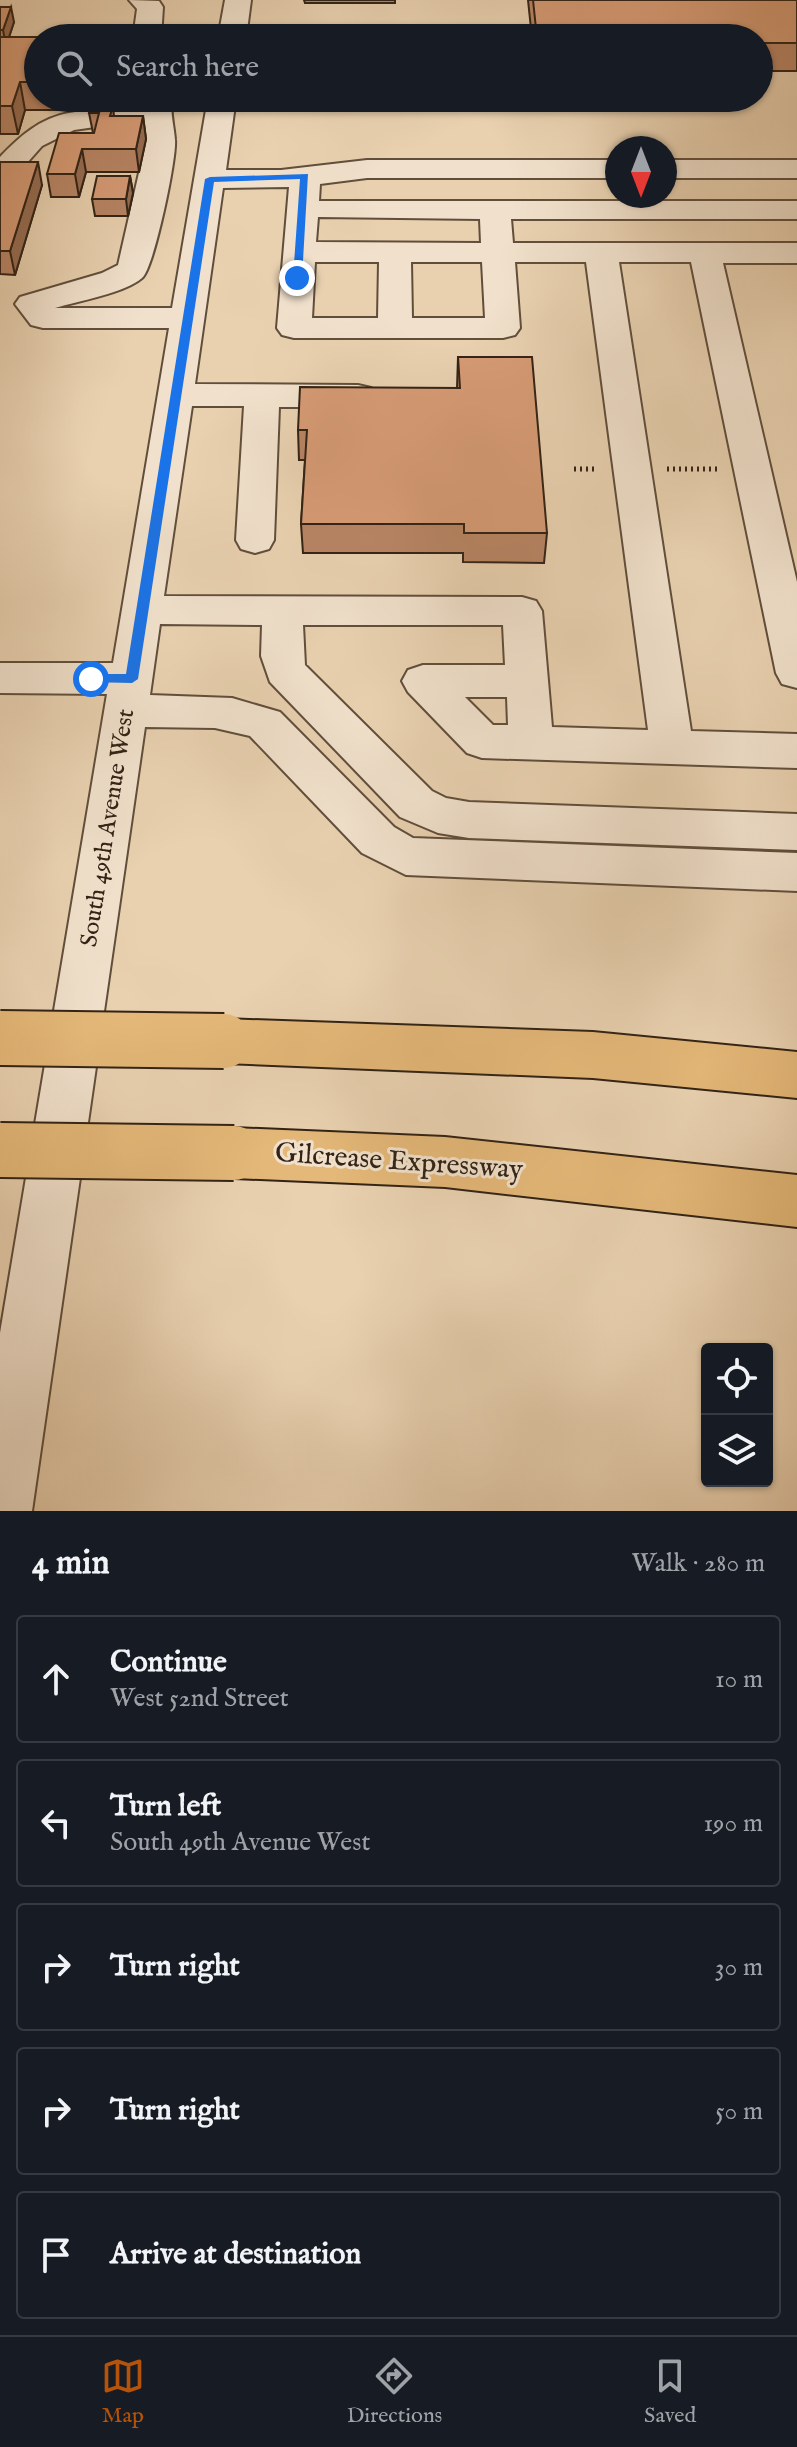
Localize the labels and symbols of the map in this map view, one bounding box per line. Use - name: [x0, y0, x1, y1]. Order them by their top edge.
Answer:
- north arrow: [605, 136, 677, 208]
- route end: [279, 260, 315, 296]
- route start: [73, 661, 109, 697]
- street label: South 49th Avenue West: [74, 707, 142, 949]
- street label: Gilcrease Expressway: [274, 1136, 524, 1188]

